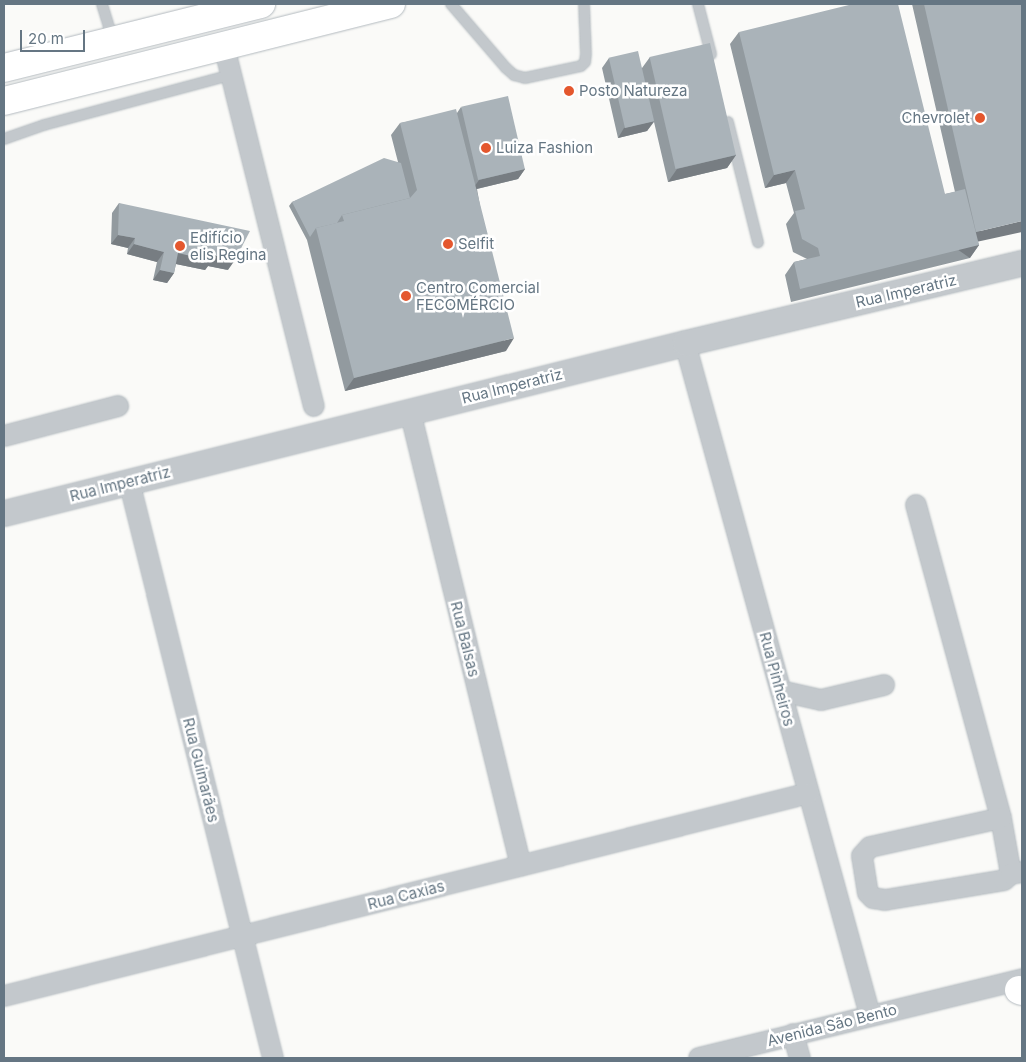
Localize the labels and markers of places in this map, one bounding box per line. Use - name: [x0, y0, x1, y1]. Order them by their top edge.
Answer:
- place label: Posto Natureza: [579, 82, 688, 100]
- marker: Posto Natureza: [563, 85, 575, 97]
- place label: Chevrolet: [902, 109, 970, 127]
- marker: Chevrolet: [974, 112, 986, 124]
- place label: Luiza Fashion: [496, 139, 593, 157]
- marker: Luiza Fashion: [480, 142, 492, 154]
- place label: Edifício elis Regina: [190, 228, 266, 263]
- place label: Selfit: [458, 235, 494, 253]
- marker: Selfit: [442, 238, 454, 250]
- marker: Edifício elis Regina: [174, 240, 186, 252]
- place label: Centro Comercial FECOMÉRCIO: [416, 278, 540, 313]
- marker: Centro Comercial FECOMÉRCIO: [400, 290, 412, 302]

